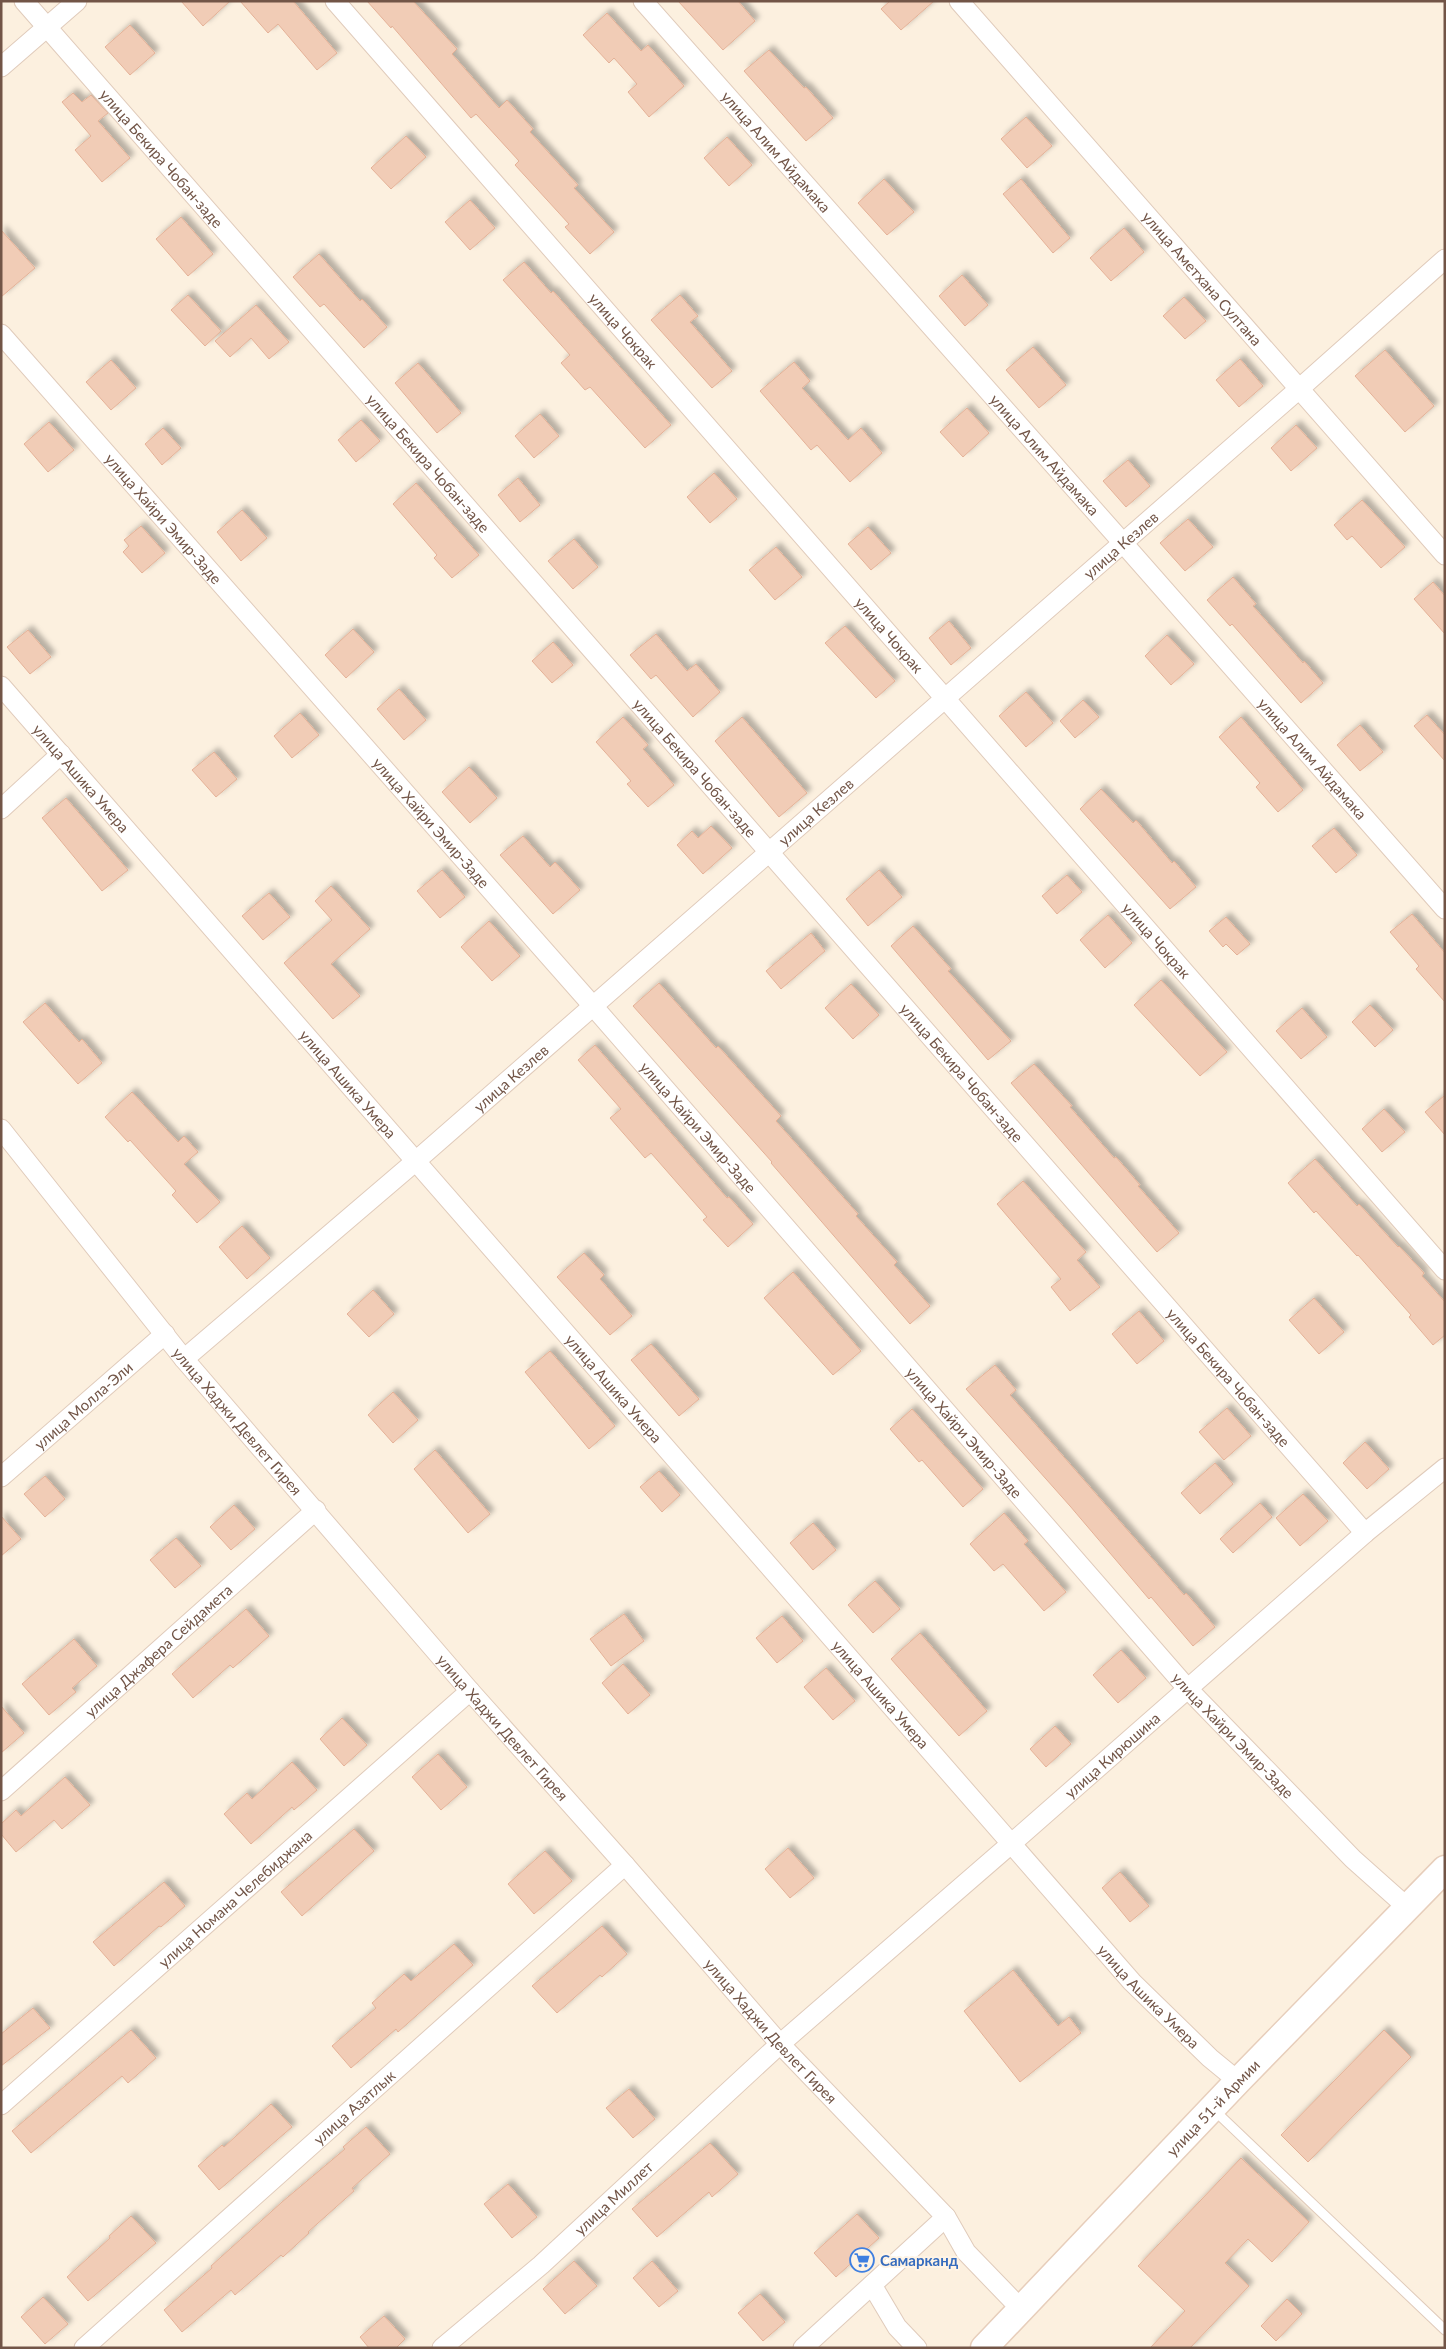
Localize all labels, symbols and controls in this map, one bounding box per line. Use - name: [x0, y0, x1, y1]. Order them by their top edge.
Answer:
- street label: улица Бекира Чобан-заде: [96, 85, 227, 231]
- street label: улица Алим Айдамака: [718, 87, 835, 216]
- street label: улица Аметхана Султана: [1139, 208, 1266, 349]
- street label: улица Чокрак: [585, 289, 661, 372]
- street label: улица Бекира Чобан-заде: [363, 390, 494, 536]
- street label: улица Алим Айдамака: [986, 390, 1103, 519]
- street label: улица Хайри Эмир-Заде: [101, 450, 226, 588]
- street label: улица Кезлев: [1080, 507, 1162, 582]
- street label: улица Чокрак: [851, 593, 927, 676]
- street label: улица Алим Айдамака: [1254, 694, 1371, 823]
- street label: улица Бекира Чобан-заде: [630, 695, 761, 841]
- street label: улица Ашика Умера: [29, 720, 133, 836]
- street label: улица Хайри Эмир-Заде: [369, 754, 494, 891]
- street label: улица Кезлев: [775, 774, 857, 849]
- street label: улица Чокрак: [1119, 899, 1195, 982]
- street label: улица Бекира Чобан-заде: [897, 1000, 1027, 1145]
- street label: улица Ашика Умера: [296, 1026, 400, 1142]
- street label: улица Кезлев: [470, 1041, 552, 1115]
- street label: улица Хайри Эмир-Заде: [636, 1058, 760, 1196]
- street label: улица Бекира Чобан-заде: [1163, 1304, 1294, 1450]
- street label: улица Ашика Умера: [562, 1330, 666, 1446]
- street label: улица Хаджи Девлет Гирея: [169, 1344, 306, 1499]
- street label: улица Молла-Эли: [30, 1358, 136, 1453]
- street label: улица Хайри Эмир-Заде: [902, 1363, 1026, 1502]
- street label: улица Джафера Сейдамета: [81, 1580, 236, 1721]
- street label: улица Ашика Умера: [829, 1636, 933, 1752]
- street label: улица Хаджи Девлет Гирея: [433, 1651, 572, 1804]
- street label: улица Хайри Эмир-Заде: [1168, 1669, 1298, 1802]
- street label: улица Кирюшина: [1061, 1708, 1163, 1802]
- street label: улица Номана Челебиджана: [154, 1826, 315, 1971]
- street label: улица Ашика Умера: [1094, 1941, 1203, 2052]
- street label: улица Хаджи Девлет Гирея: [701, 1955, 841, 2107]
- street label: улица 51-й Армии: [1163, 2056, 1263, 2160]
- street label: улица Азатлык: [310, 2066, 399, 2148]
- street label: улица Миллет: [571, 2157, 657, 2239]
- supermarket icon: Самарканд: [849, 2247, 875, 2273]
- place label: Самарканд: [880, 2251, 959, 2269]

